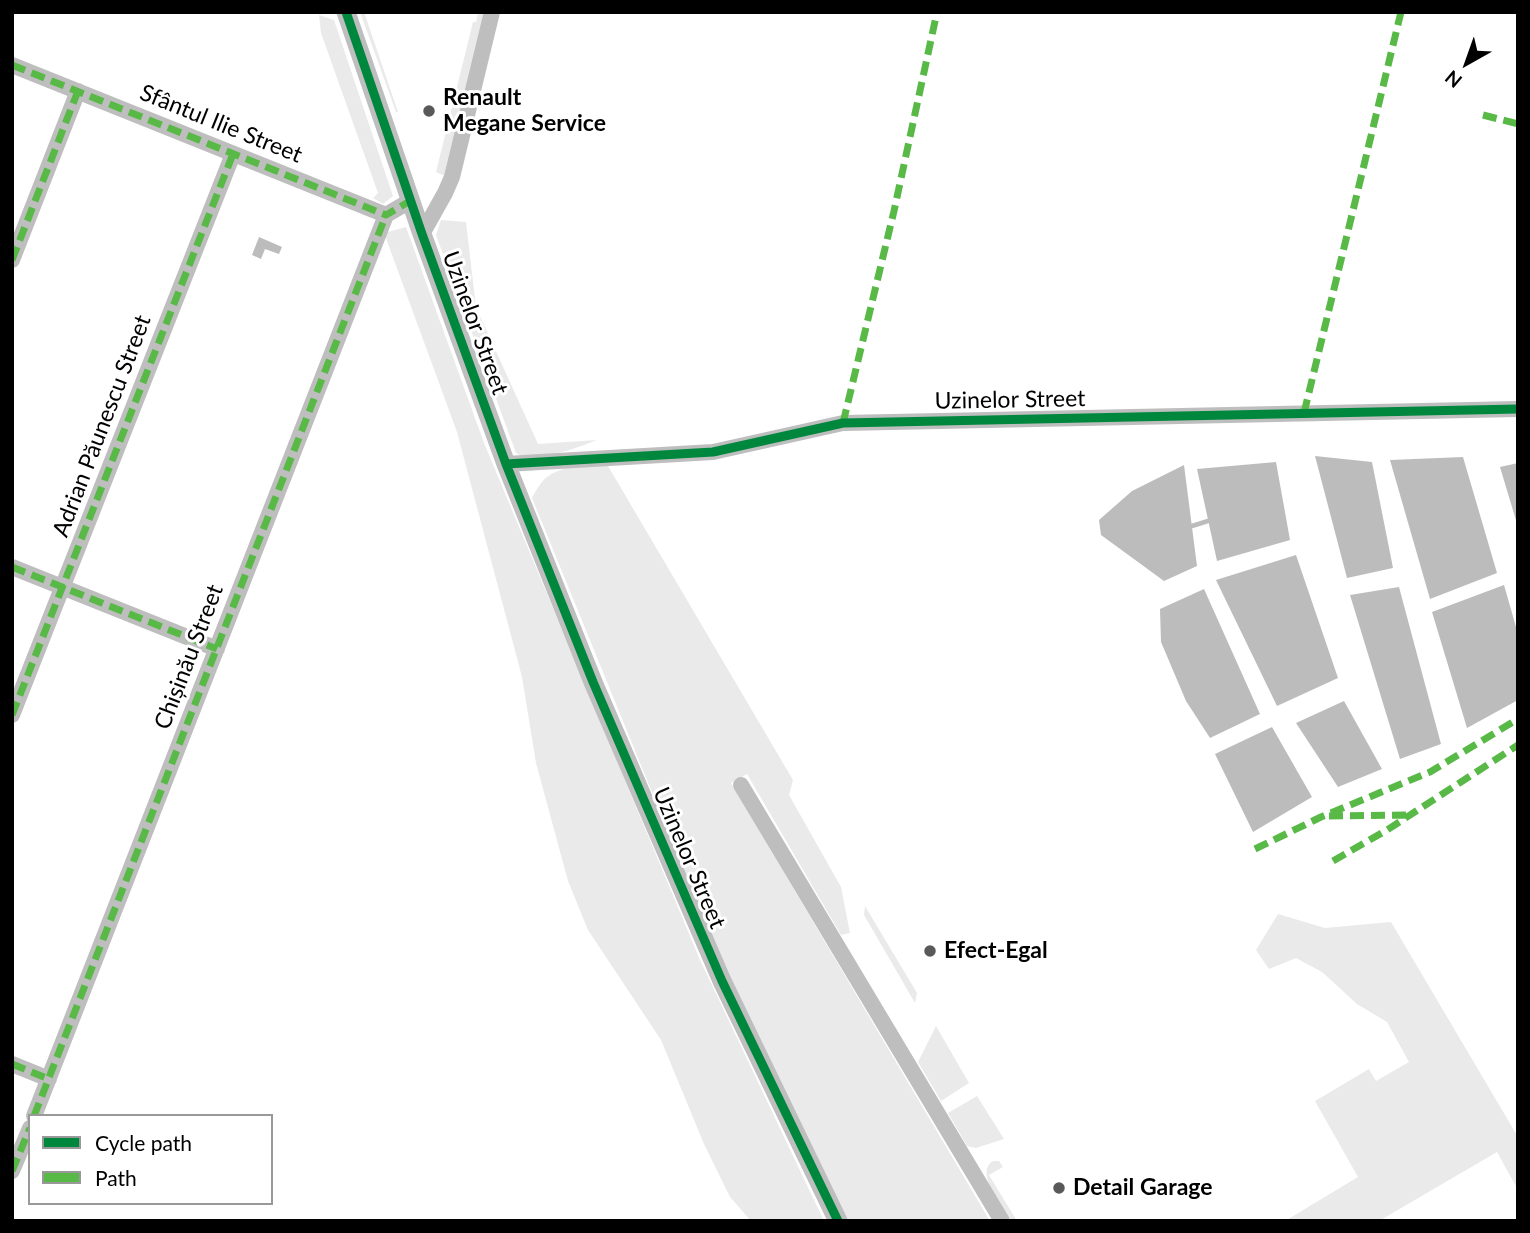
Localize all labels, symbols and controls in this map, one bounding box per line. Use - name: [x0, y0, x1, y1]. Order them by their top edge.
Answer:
- north arrow: [1432, 28, 1502, 98]
- text: N: [1440, 66, 1466, 93]
- street label: Sfântul Ilie Street: [136, 79, 306, 169]
- place label: Renault Megane Service: [443, 84, 606, 138]
- marker: Renault Megane Service: [421, 103, 437, 119]
- street label: Uzinelor Street: [436, 247, 514, 399]
- street label: Adrian Păunescu Street: [47, 311, 157, 541]
- street label: Uzinelor Street: [934, 385, 1086, 415]
- street label: Chișinău Street: [149, 581, 229, 733]
- street label: Uzinelor Street: [647, 783, 731, 933]
- place label: Efect-Egal: [944, 937, 1048, 965]
- marker: Efect-Egal: [922, 943, 938, 959]
- legend: [28, 1114, 273, 1205]
- text: Cycle path: [95, 1130, 192, 1155]
- text: Path: [95, 1165, 137, 1190]
- place label: Detail Garage: [1073, 1174, 1213, 1202]
- marker: Detail Garage: [1051, 1180, 1067, 1196]

